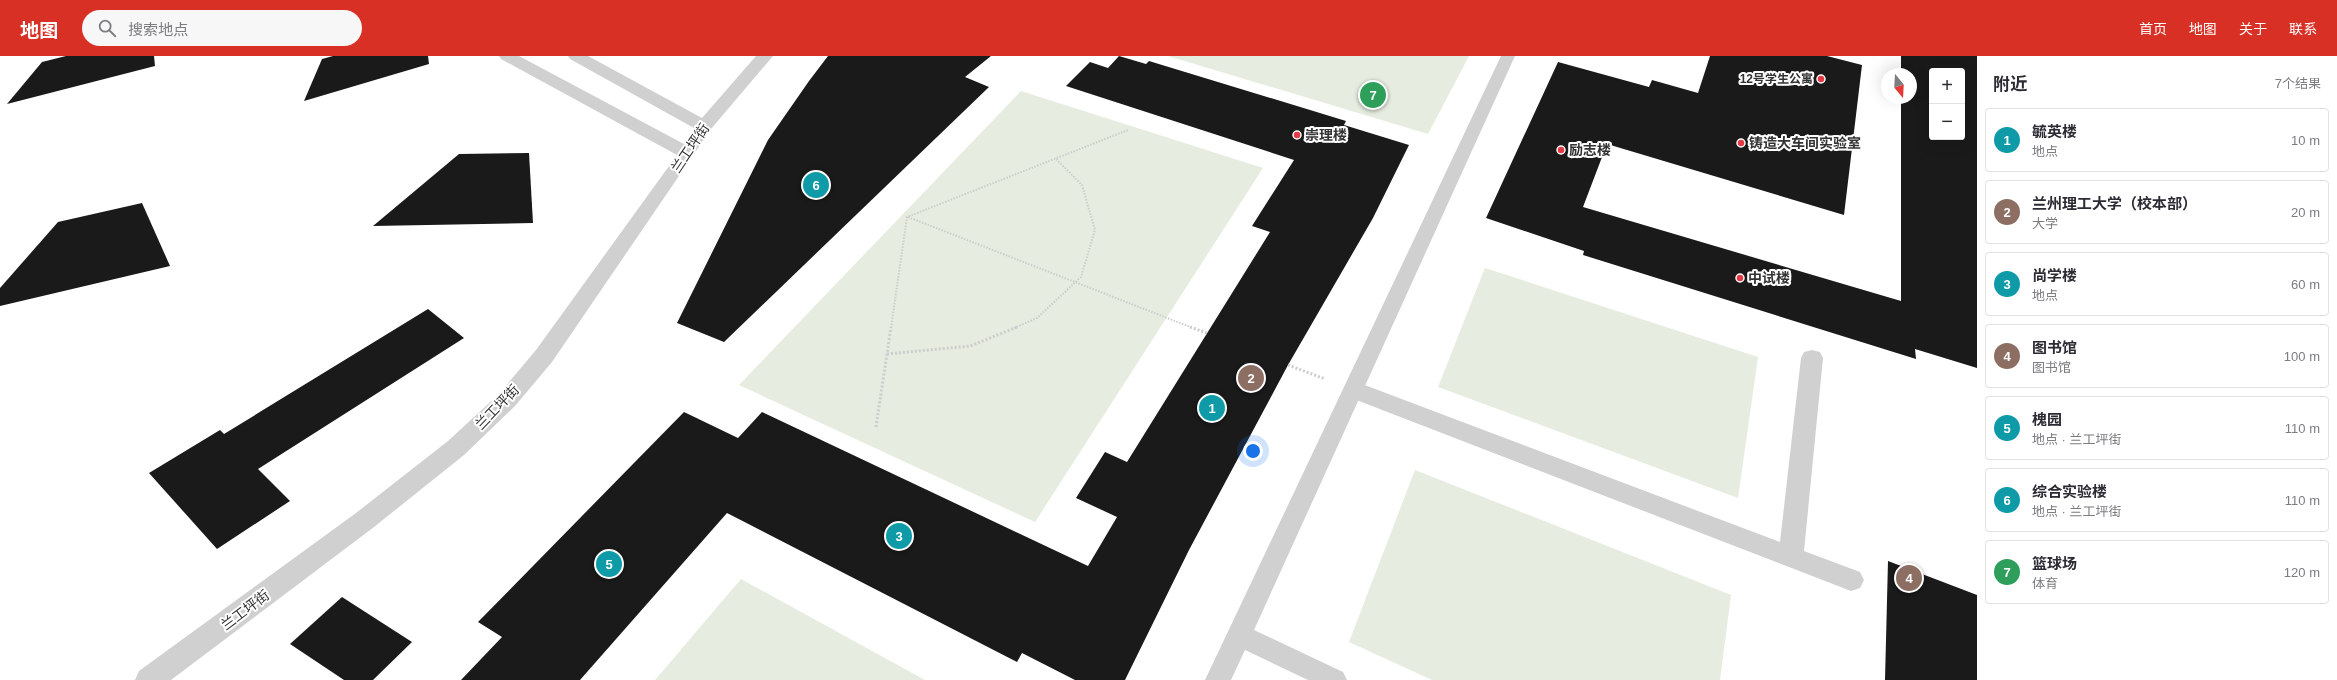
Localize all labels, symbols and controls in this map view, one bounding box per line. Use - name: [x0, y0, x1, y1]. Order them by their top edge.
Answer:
- search box: [82, 10, 362, 46]
- icon: search: [96, 17, 118, 39]
- text: 地图: [20, 20, 58, 41]
- text: 搜索地点: [128, 21, 188, 38]
- text: 首页: [2139, 21, 2167, 37]
- text: 地图: [2189, 21, 2217, 37]
- text: 关于: [2239, 21, 2267, 37]
- text: 联系: [2289, 21, 2317, 37]
- north arrow: [1881, 68, 1917, 104]
- map controls: [1929, 68, 1965, 140]
- button: +: [1929, 68, 1965, 104]
- place label: 12号学生公寓: [1740, 72, 1813, 86]
- marker: 12号学生公寓: [1816, 74, 1826, 84]
- text: 附近: [1993, 75, 2027, 94]
- text: 7个结果: [2275, 76, 2321, 91]
- pin: 7: [1360, 80, 1386, 110]
- button: −: [1929, 104, 1965, 140]
- street label: 兰工坪街: [668, 120, 712, 176]
- text: 毓英楼: [2032, 123, 2077, 140]
- place label: 崇理楼: [1305, 127, 1347, 143]
- marker: 崇理楼: [1292, 130, 1302, 140]
- text: 1: [2003, 133, 2011, 148]
- text: 10 m: [2291, 133, 2320, 148]
- place label: 铸造大车间实验室: [1749, 135, 1861, 151]
- marker: 铸造大车间实验室: [1736, 138, 1746, 148]
- place label: 励志楼: [1569, 142, 1611, 158]
- text: 地点: [2032, 144, 2058, 159]
- marker: 励志楼: [1556, 145, 1566, 155]
- pin: 6: [803, 170, 829, 200]
- text: 兰州理工大学（校本部）: [2032, 195, 2197, 212]
- text: 2: [2003, 205, 2011, 220]
- text: 20 m: [2291, 205, 2320, 220]
- text: 大学: [2032, 216, 2058, 231]
- text: 尚学楼: [2032, 267, 2077, 284]
- place label: 中试楼: [1748, 270, 1790, 286]
- marker: 中试楼: [1735, 273, 1745, 283]
- text: 3: [2003, 277, 2011, 292]
- text: 60 m: [2291, 277, 2320, 292]
- text: 地点: [2032, 288, 2058, 303]
- text: 图书馆: [2032, 339, 2077, 356]
- text: 4: [2003, 349, 2011, 364]
- text: 100 m: [2284, 349, 2320, 364]
- text: 图书馆: [2032, 360, 2071, 375]
- pin: 2: [1238, 363, 1264, 393]
- street label: 兰工坪街: [472, 381, 522, 433]
- pin: 1: [1199, 393, 1225, 423]
- text: 槐园: [2032, 411, 2062, 428]
- text: 5: [2003, 421, 2011, 436]
- text: 110 m: [2285, 421, 2320, 436]
- text: 地点 · 兰工坪街: [2032, 432, 2122, 447]
- your location: [1243, 441, 1263, 461]
- text: 综合实验楼: [2032, 483, 2107, 500]
- text: 6: [2003, 493, 2011, 508]
- text: 110 m: [2285, 493, 2320, 508]
- text: 地点 · 兰工坪街: [2032, 504, 2122, 519]
- pin: 3: [886, 521, 912, 551]
- pin: 5: [596, 549, 622, 579]
- text: 篮球场: [2032, 555, 2077, 572]
- pin: 4: [1896, 563, 1922, 593]
- text: 7: [2003, 565, 2011, 580]
- text: 120 m: [2284, 565, 2320, 580]
- text: 体育: [2032, 576, 2058, 591]
- street label: 兰工坪街: [218, 587, 272, 633]

